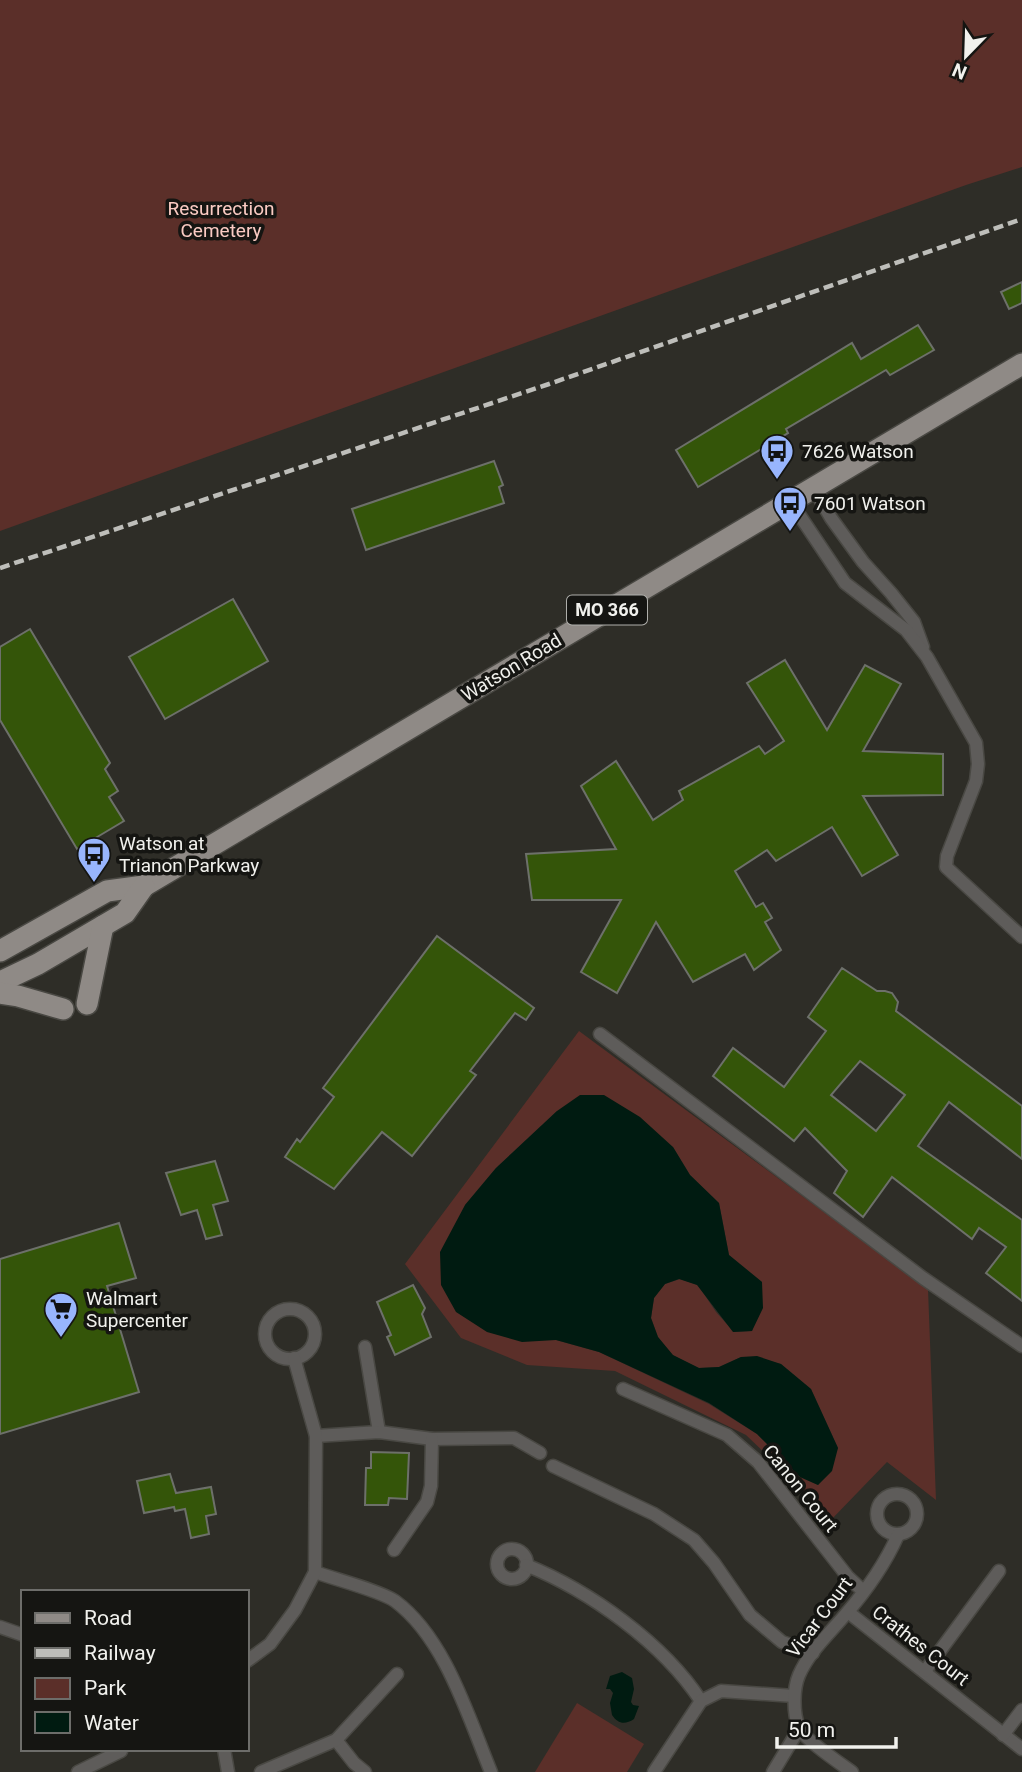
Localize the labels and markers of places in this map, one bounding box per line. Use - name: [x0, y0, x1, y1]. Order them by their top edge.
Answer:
- bus stop icon: 7626 Watson: [758, 432, 796, 481]
- place label: 7626 Watson: [802, 440, 914, 463]
- bus stop icon: 7601 Watson: [771, 484, 809, 533]
- place label: 7601 Watson: [814, 492, 926, 515]
- place label: Watson at Trianon Parkway: [119, 832, 259, 877]
- bus stop icon: Watson at Trianon Parkway: [75, 835, 113, 884]
- place label: Walmart Supercenter: [86, 1287, 189, 1332]
- supermarket icon: Walmart Supercenter: [42, 1290, 80, 1339]

